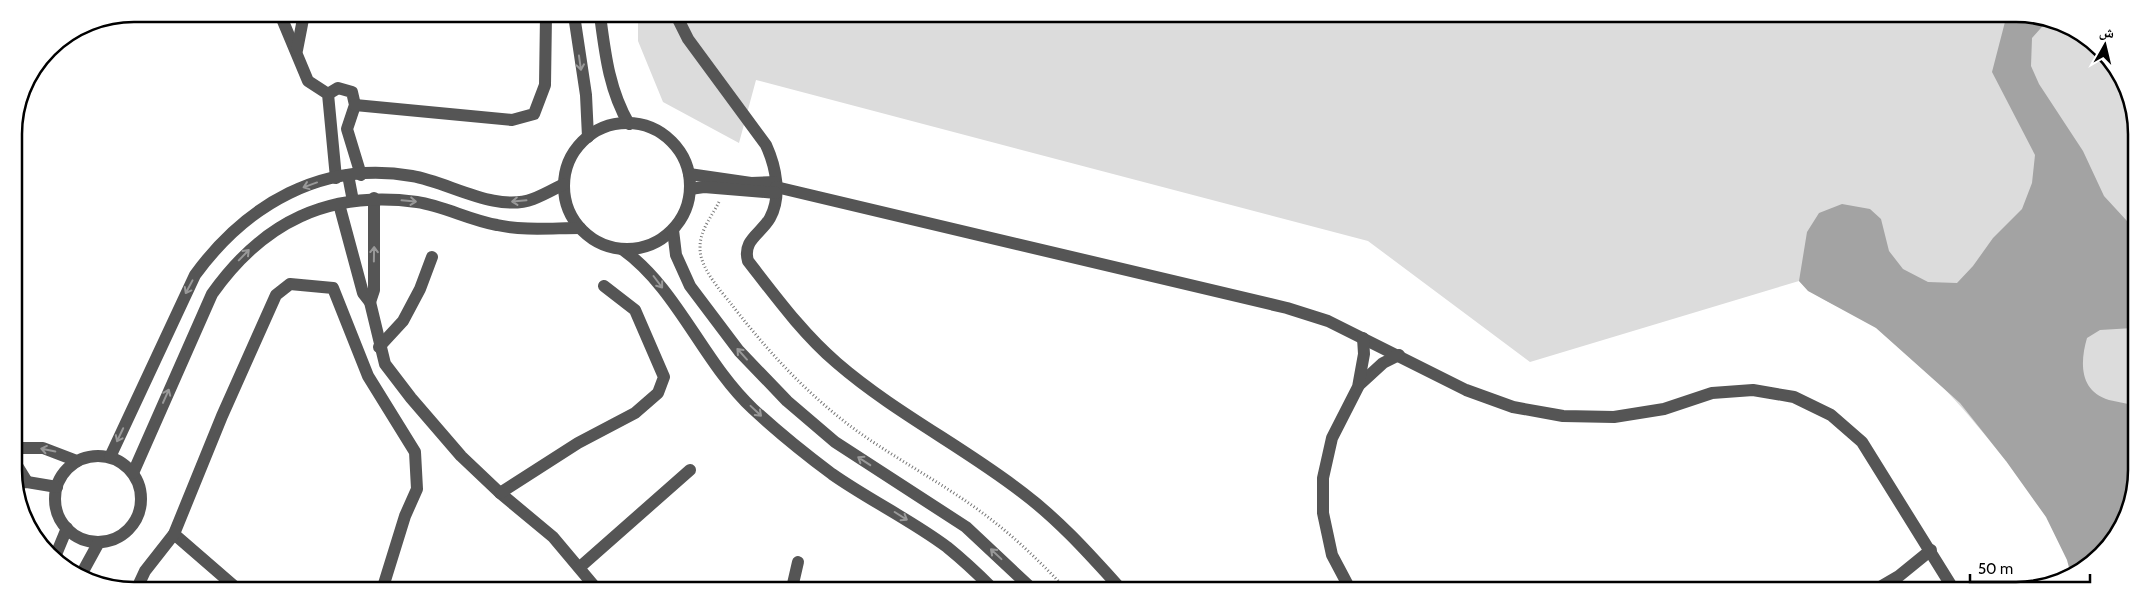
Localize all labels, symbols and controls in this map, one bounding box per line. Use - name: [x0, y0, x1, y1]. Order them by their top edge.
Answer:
- north arrow: [2080, 20, 2130, 70]
- text: ش: [2098, 22, 2116, 42]
- one-way arrow: [576, 55, 586, 71]
- one-way arrow: [302, 181, 318, 190]
- one-way arrow: [400, 196, 416, 206]
- one-way arrow: [512, 196, 528, 206]
- one-way arrow: [369, 246, 379, 262]
- one-way arrow: [238, 248, 250, 261]
- one-way arrow: [652, 275, 663, 288]
- one-way arrow: [184, 280, 194, 295]
- one-way arrow: [736, 347, 748, 360]
- one-way arrow: [162, 389, 172, 404]
- one-way arrow: [749, 405, 762, 417]
- one-way arrow: [115, 427, 125, 442]
- one-way arrow: [40, 445, 56, 454]
- one-way arrow: [857, 456, 871, 466]
- one-way arrow: [893, 512, 907, 522]
- one-way arrow: [990, 548, 1003, 560]
- scale bar: [1970, 552, 2090, 584]
- text: 50 m: [1978, 560, 2013, 578]

